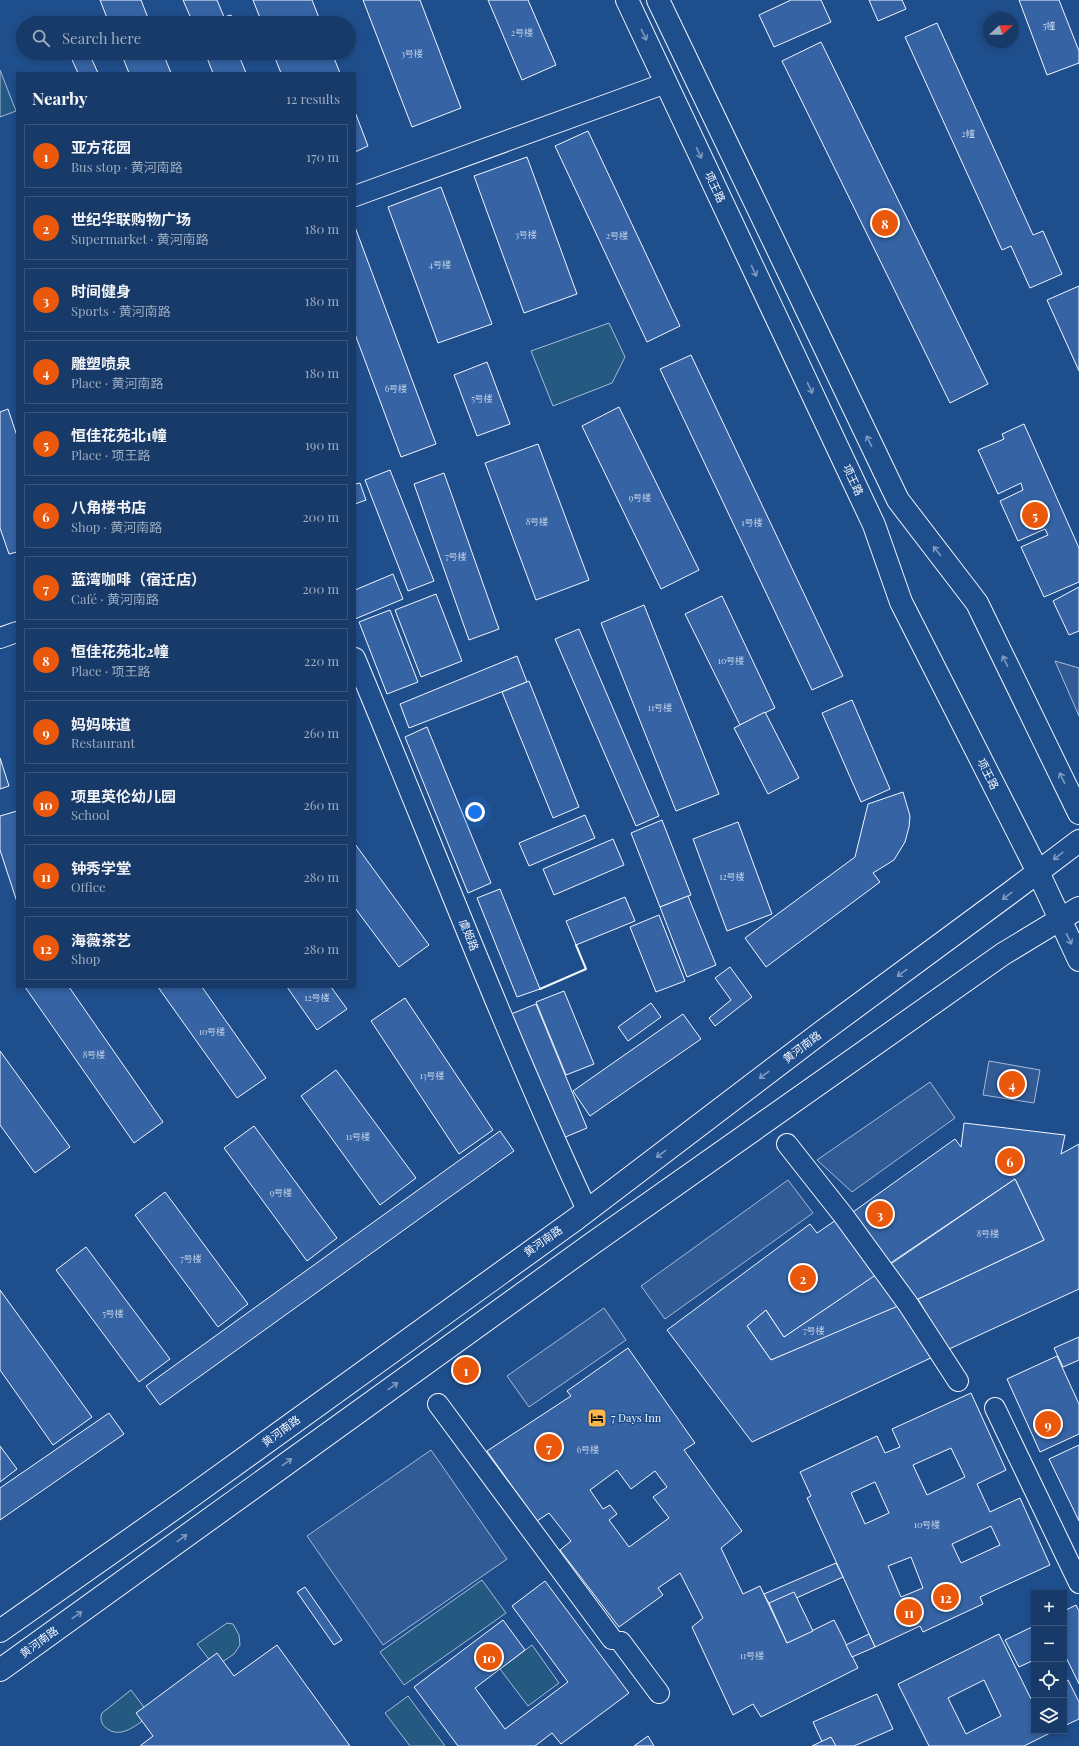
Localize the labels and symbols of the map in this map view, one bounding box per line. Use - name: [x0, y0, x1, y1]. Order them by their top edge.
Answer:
- north arrow: [983, 12, 1019, 48]
- house number: 5幢: [1043, 19, 1055, 31]
- house number: 2号楼: [511, 26, 533, 38]
- one-way arrow: [641, 29, 648, 41]
- house number: 3号楼: [401, 47, 423, 59]
- house number: 2幢: [961, 127, 975, 139]
- one-way arrow: [696, 147, 703, 159]
- street label: 项王路: [702, 169, 729, 205]
- pin: 8: [872, 208, 898, 238]
- house number: 3号楼: [515, 228, 537, 240]
- house number: 2号楼: [606, 229, 628, 241]
- house number: 4号楼: [429, 258, 451, 270]
- one-way arrow: [751, 264, 758, 276]
- house number: 6号楼: [385, 382, 407, 394]
- one-way arrow: [807, 382, 814, 394]
- house number: 5号楼: [471, 392, 493, 404]
- one-way arrow: [865, 435, 872, 447]
- street label: 项王路: [840, 462, 867, 498]
- house number: 9号楼: [629, 491, 651, 503]
- pin: 5: [1022, 500, 1048, 530]
- house number: 8号楼: [526, 515, 548, 527]
- house number: 1号楼: [741, 516, 763, 528]
- one-way arrow: [932, 546, 941, 557]
- house number: 7号楼: [445, 550, 467, 562]
- house number: 10号楼: [718, 654, 744, 666]
- one-way arrow: [1001, 655, 1008, 667]
- house number: 11号楼: [648, 701, 672, 713]
- street label: 项王路: [974, 756, 1003, 792]
- one-way arrow: [1058, 772, 1065, 784]
- your location: [465, 802, 485, 822]
- one-way arrow: [1053, 852, 1064, 861]
- house number: 12号楼: [719, 870, 745, 882]
- one-way arrow: [1002, 892, 1013, 900]
- street label: 虞姬路: [456, 917, 483, 953]
- one-way arrow: [1066, 933, 1073, 945]
- one-way arrow: [897, 969, 908, 977]
- house number: 12号楼: [304, 991, 330, 1003]
- house number: 10号楼: [199, 1025, 225, 1037]
- street label: 黄河南路: [780, 1027, 824, 1066]
- house number: 8号楼: [83, 1048, 105, 1060]
- house number: 13号楼: [419, 1069, 445, 1081]
- pin: 4: [999, 1069, 1025, 1099]
- one-way arrow: [759, 1071, 770, 1080]
- house number: 11号楼: [346, 1130, 370, 1142]
- pin: 6: [997, 1146, 1023, 1176]
- one-way arrow: [655, 1150, 666, 1158]
- house number: 9号楼: [270, 1186, 292, 1198]
- pin: 3: [867, 1199, 893, 1229]
- street label: 黄河南路: [520, 1222, 565, 1259]
- house number: 8号楼: [977, 1227, 999, 1239]
- house number: 7号楼: [180, 1252, 202, 1264]
- pin: 2: [790, 1263, 816, 1293]
- house number: 5号楼: [102, 1307, 124, 1319]
- house number: 7号楼: [803, 1324, 825, 1336]
- pin: 1: [453, 1355, 479, 1385]
- one-way arrow: [387, 1382, 398, 1391]
- hotel icon: 7 Days Inn: [586, 1407, 608, 1429]
- pin: 9: [1035, 1409, 1061, 1439]
- place label: 7 Days Inn: [611, 1410, 662, 1425]
- street label: 黄河南路: [258, 1412, 303, 1450]
- pin: 7: [536, 1432, 562, 1462]
- house number: 6号楼: [577, 1443, 599, 1455]
- one-way arrow: [282, 1458, 293, 1466]
- house number: 10号楼: [914, 1518, 940, 1530]
- one-way arrow: [176, 1534, 187, 1542]
- pin: 12: [933, 1582, 959, 1612]
- pin: 11: [896, 1597, 922, 1627]
- one-way arrow: [71, 1610, 82, 1619]
- street label: 黄河南路: [16, 1623, 61, 1661]
- pin: 10: [476, 1642, 502, 1672]
- house number: 11号楼: [740, 1649, 764, 1661]

